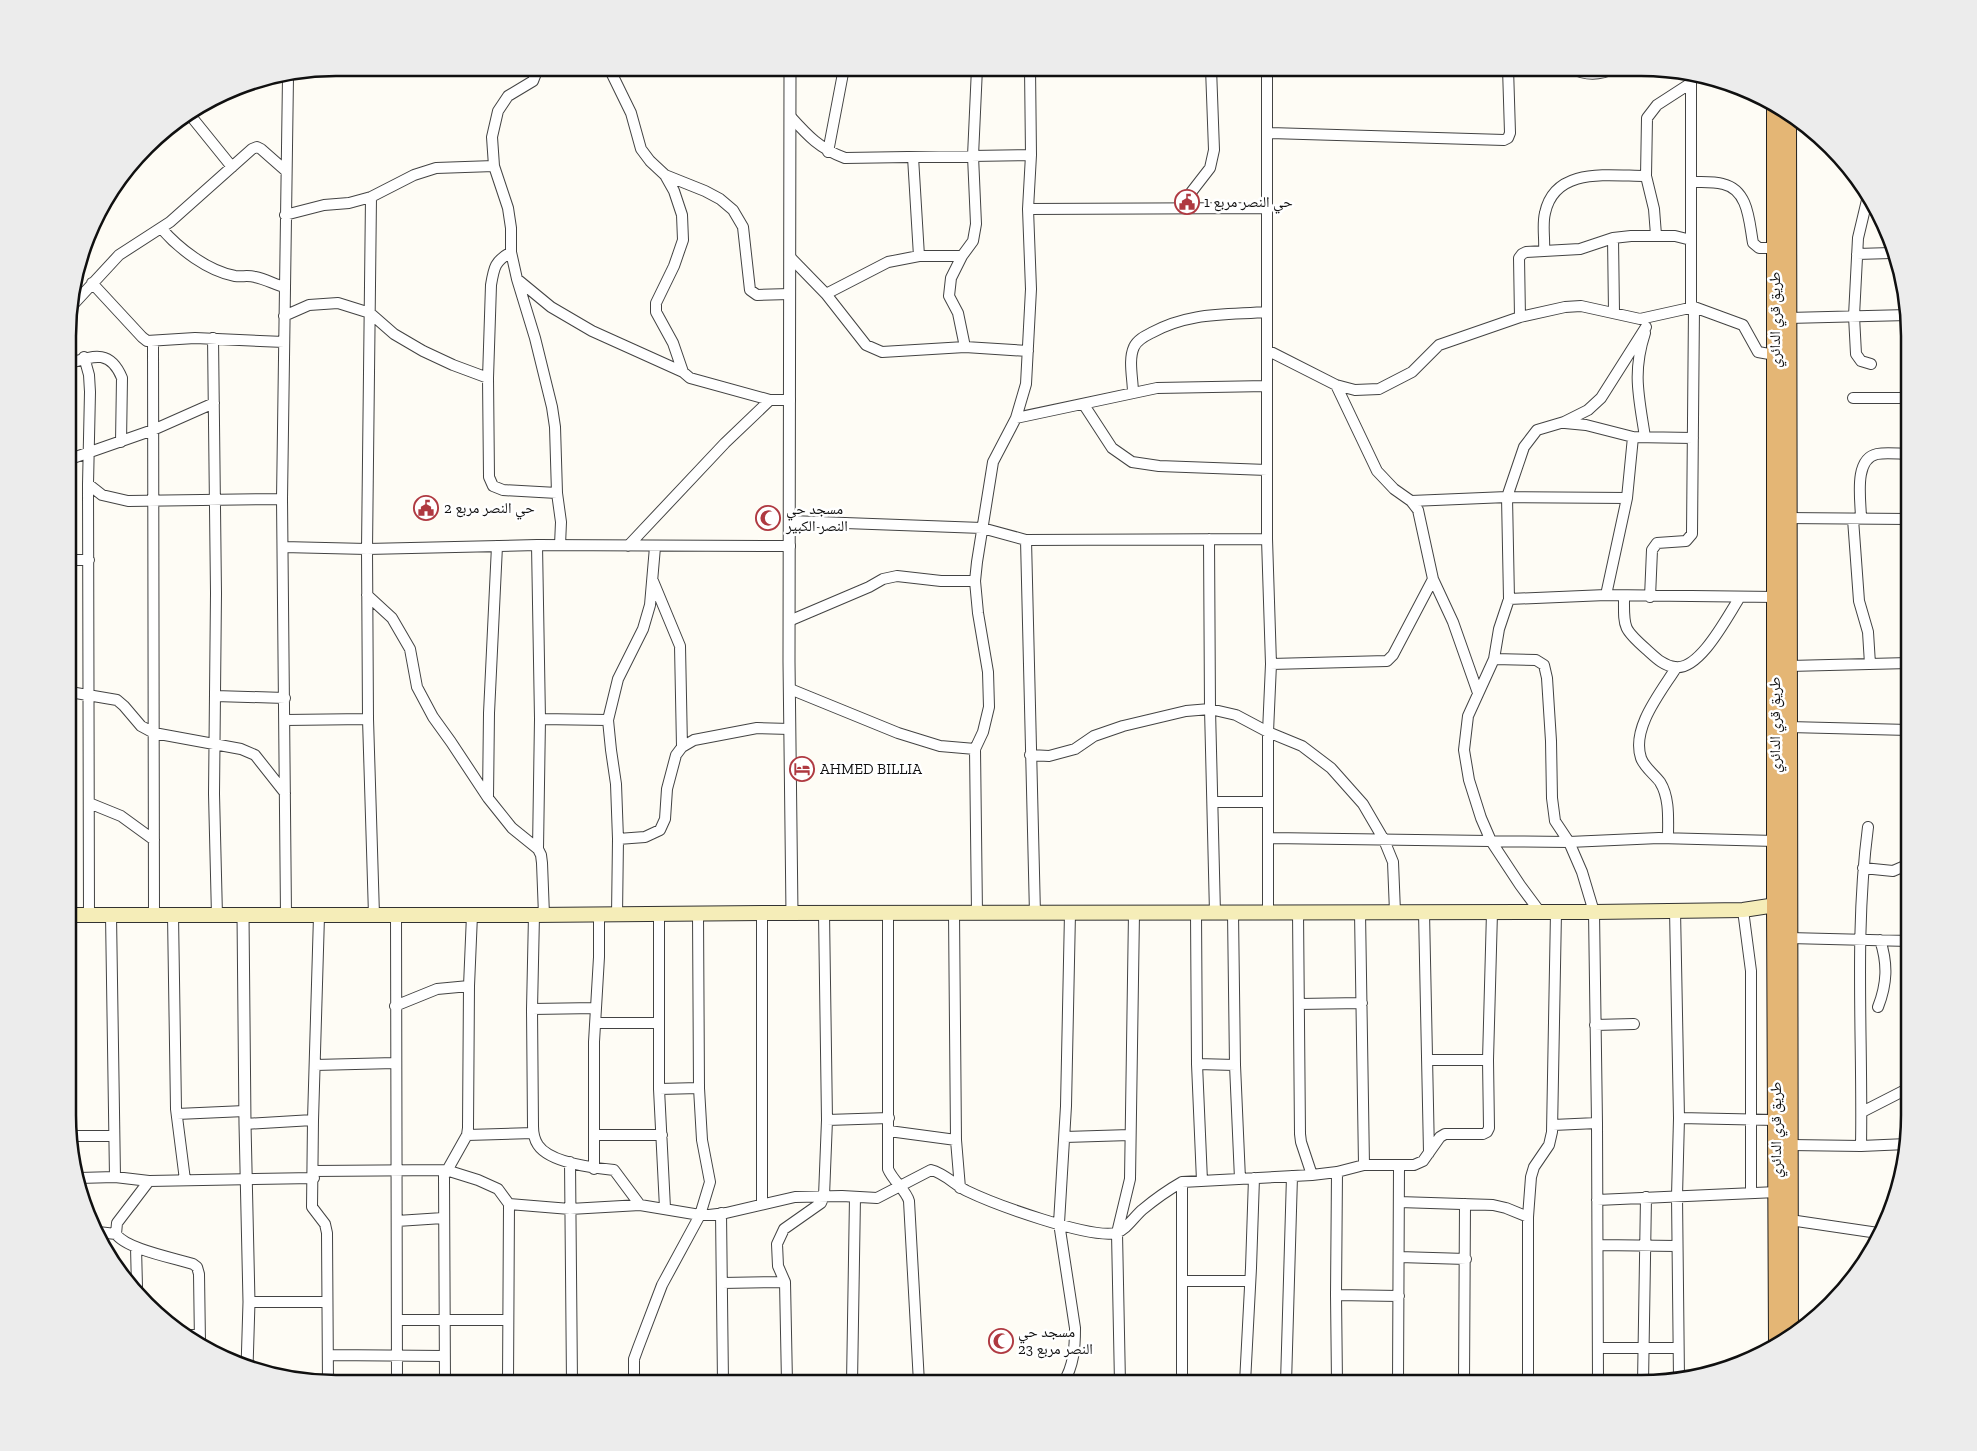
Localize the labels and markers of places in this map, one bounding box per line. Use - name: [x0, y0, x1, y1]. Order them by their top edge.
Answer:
- public building icon: حي النصر مربع 1: [1174, 189, 1200, 215]
- place label: حي النصر مربع 1: [1204, 193, 1293, 214]
- public building icon: حي النصر مربع 2: [413, 495, 439, 521]
- place label: حي النصر مربع 2: [444, 499, 535, 520]
- place label: مسجد حي النصر الكبير: [785, 500, 848, 535]
- mosque icon: مسجد حي النصر الكبير: [755, 505, 781, 531]
- hotel icon: AHMED BILLIA: [789, 756, 815, 782]
- place label: AHMED BILLIA: [820, 760, 922, 778]
- place label: مسجد حي النصر مربع 23: [1018, 1323, 1093, 1359]
- mosque icon: مسجد حي النصر مربع 23: [988, 1328, 1014, 1354]

